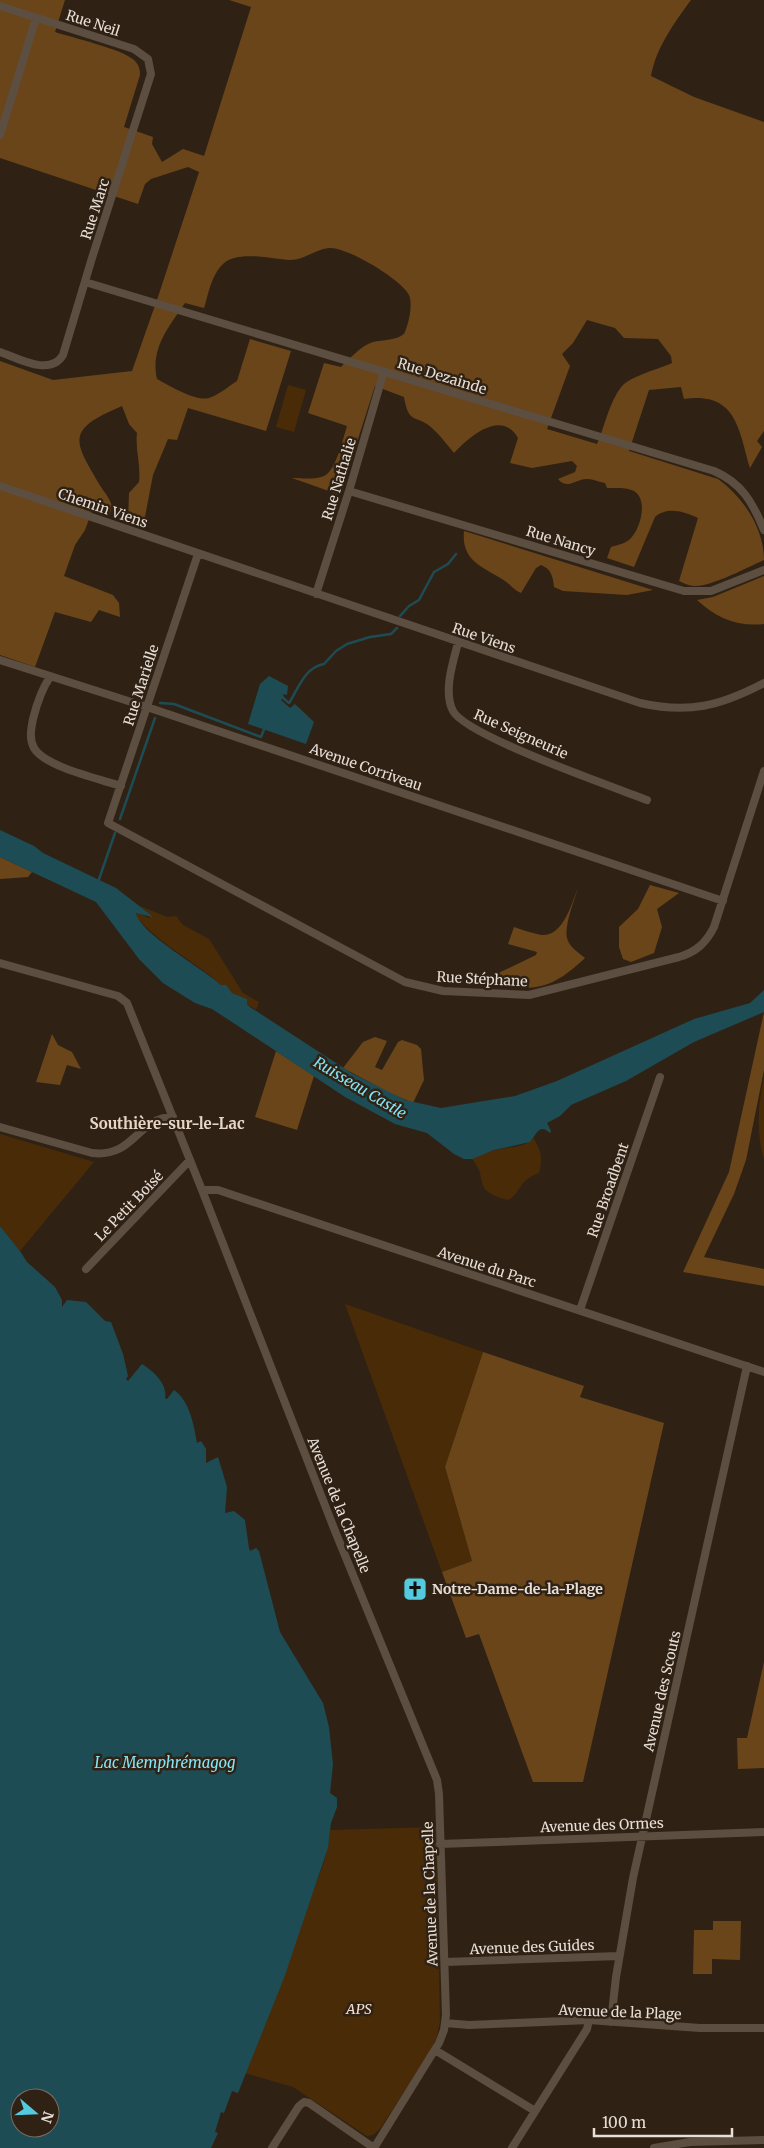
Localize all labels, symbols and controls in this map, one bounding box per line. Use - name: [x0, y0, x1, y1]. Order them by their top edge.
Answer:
- street label: Rue Neil: [64, 6, 123, 40]
- street label: Rue Marc: [77, 176, 113, 242]
- street label: Rue Dezainde: [395, 354, 489, 398]
- street label: Rue Nathalie: [318, 436, 360, 522]
- street label: Chemin Viens: [56, 484, 150, 532]
- street label: Rue Nancy: [524, 522, 599, 560]
- street label: Rue Viens: [450, 619, 518, 657]
- street label: Rue Marielle: [119, 642, 163, 728]
- street label: Rue Seigneurie: [471, 705, 571, 763]
- street label: Avenue Corriveau: [306, 739, 425, 795]
- street label: Rue Stéphane: [436, 968, 528, 990]
- water label: Ruisseau Castle: [310, 1052, 410, 1123]
- district label: Southière-sur-le-Lac: [89, 1114, 245, 1133]
- street label: Rue Broadbent: [583, 1140, 633, 1240]
- street label: Le Petit Boisé: [91, 1167, 167, 1245]
- street label: Avenue du Parc: [435, 1242, 538, 1291]
- street label: Avenue de la Chapelle: [303, 1434, 374, 1575]
- church icon: Notre-Dame-de-la-Plage: [402, 1576, 428, 1602]
- place label: Notre-Dame-de-la-Plage: [432, 1580, 603, 1598]
- street label: Avenue des Scouts: [639, 1629, 685, 1754]
- water label: Lac Memphrémagog: [95, 1753, 235, 1772]
- street label: Avenue des Ormes: [539, 1814, 664, 1836]
- street label: Avenue de la Chapelle: [418, 1821, 442, 1968]
- street label: Avenue des Guides: [468, 1936, 595, 1958]
- park label: APS: [345, 2000, 372, 2018]
- street label: Avenue de la Plage: [557, 2001, 682, 2023]
- north arrow: [10, 2088, 60, 2138]
- scale bar: [594, 2106, 732, 2138]
- text: N: [37, 2109, 58, 2125]
- text: 100 m: [602, 2113, 646, 2132]

